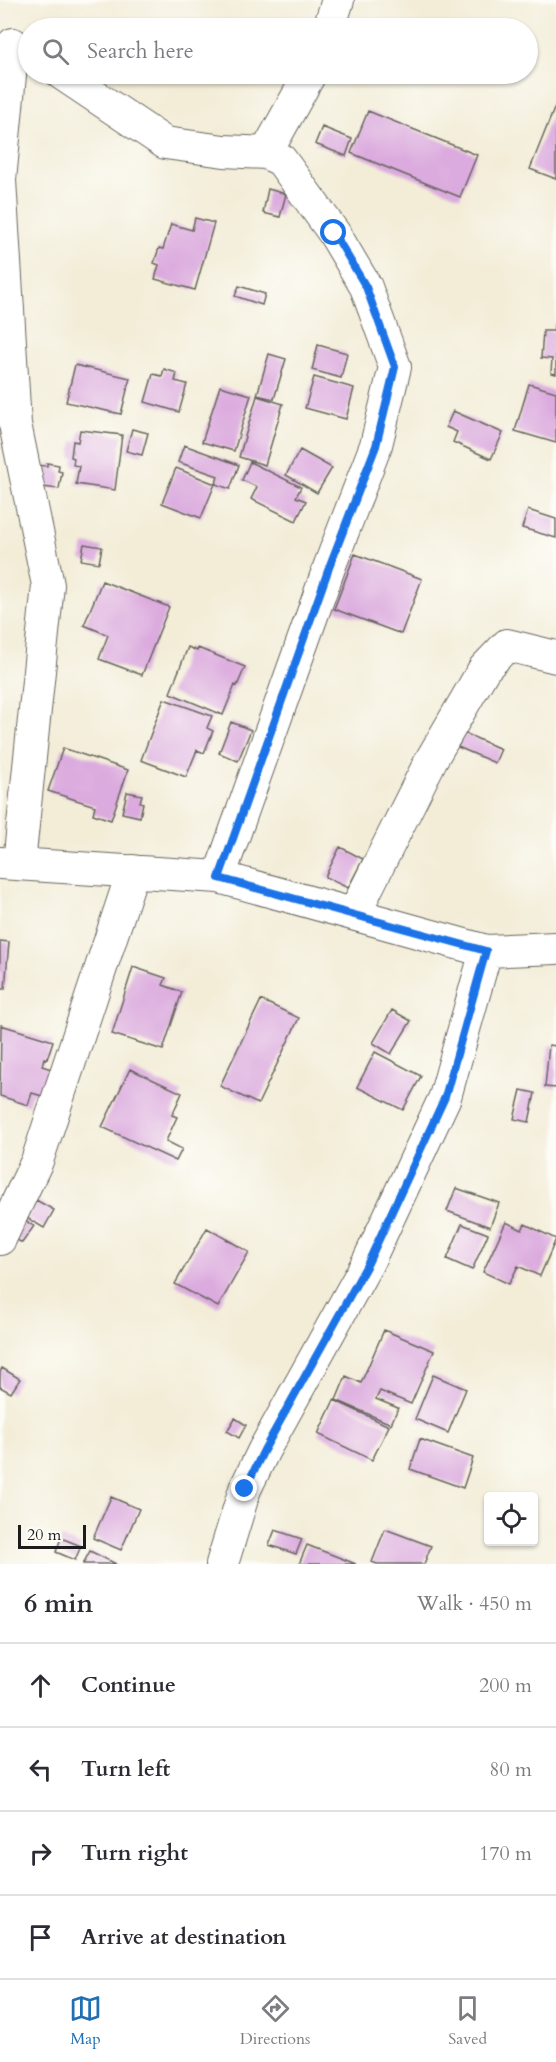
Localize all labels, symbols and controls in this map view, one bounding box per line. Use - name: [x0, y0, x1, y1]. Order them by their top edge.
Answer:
- search box: [18, 18, 538, 84]
- icon: search: [39, 35, 72, 68]
- text: Search here: [87, 36, 194, 66]
- route start: [320, 219, 346, 245]
- route end: [231, 1475, 257, 1501]
- map controls: [484, 1492, 538, 1546]
- button: locate: [484, 1492, 538, 1546]
- scale bar: [18, 1522, 86, 1550]
- text: 20 m: [27, 1524, 61, 1546]
- text: 6 min: [24, 1586, 93, 1621]
- text: Walk · 450 m: [417, 1590, 532, 1617]
- icon: ahead: [24, 1669, 57, 1702]
- text: Continue: [81, 1670, 176, 1700]
- text: 200 m: [479, 1672, 532, 1699]
- icon: left: [24, 1753, 57, 1786]
- text: Turn left: [81, 1754, 170, 1784]
- text: 80 m: [489, 1756, 532, 1783]
- icon: right: [24, 1837, 57, 1870]
- text: Turn right: [81, 1838, 188, 1868]
- text: 170 m: [479, 1840, 532, 1867]
- icon: arrive: [24, 1921, 57, 1954]
- text: Arrive at destination: [81, 1922, 286, 1952]
- tab: Map: [69, 1992, 102, 2050]
- tab: Directions: [240, 1992, 310, 2050]
- tab: Saved: [448, 1992, 487, 2050]

